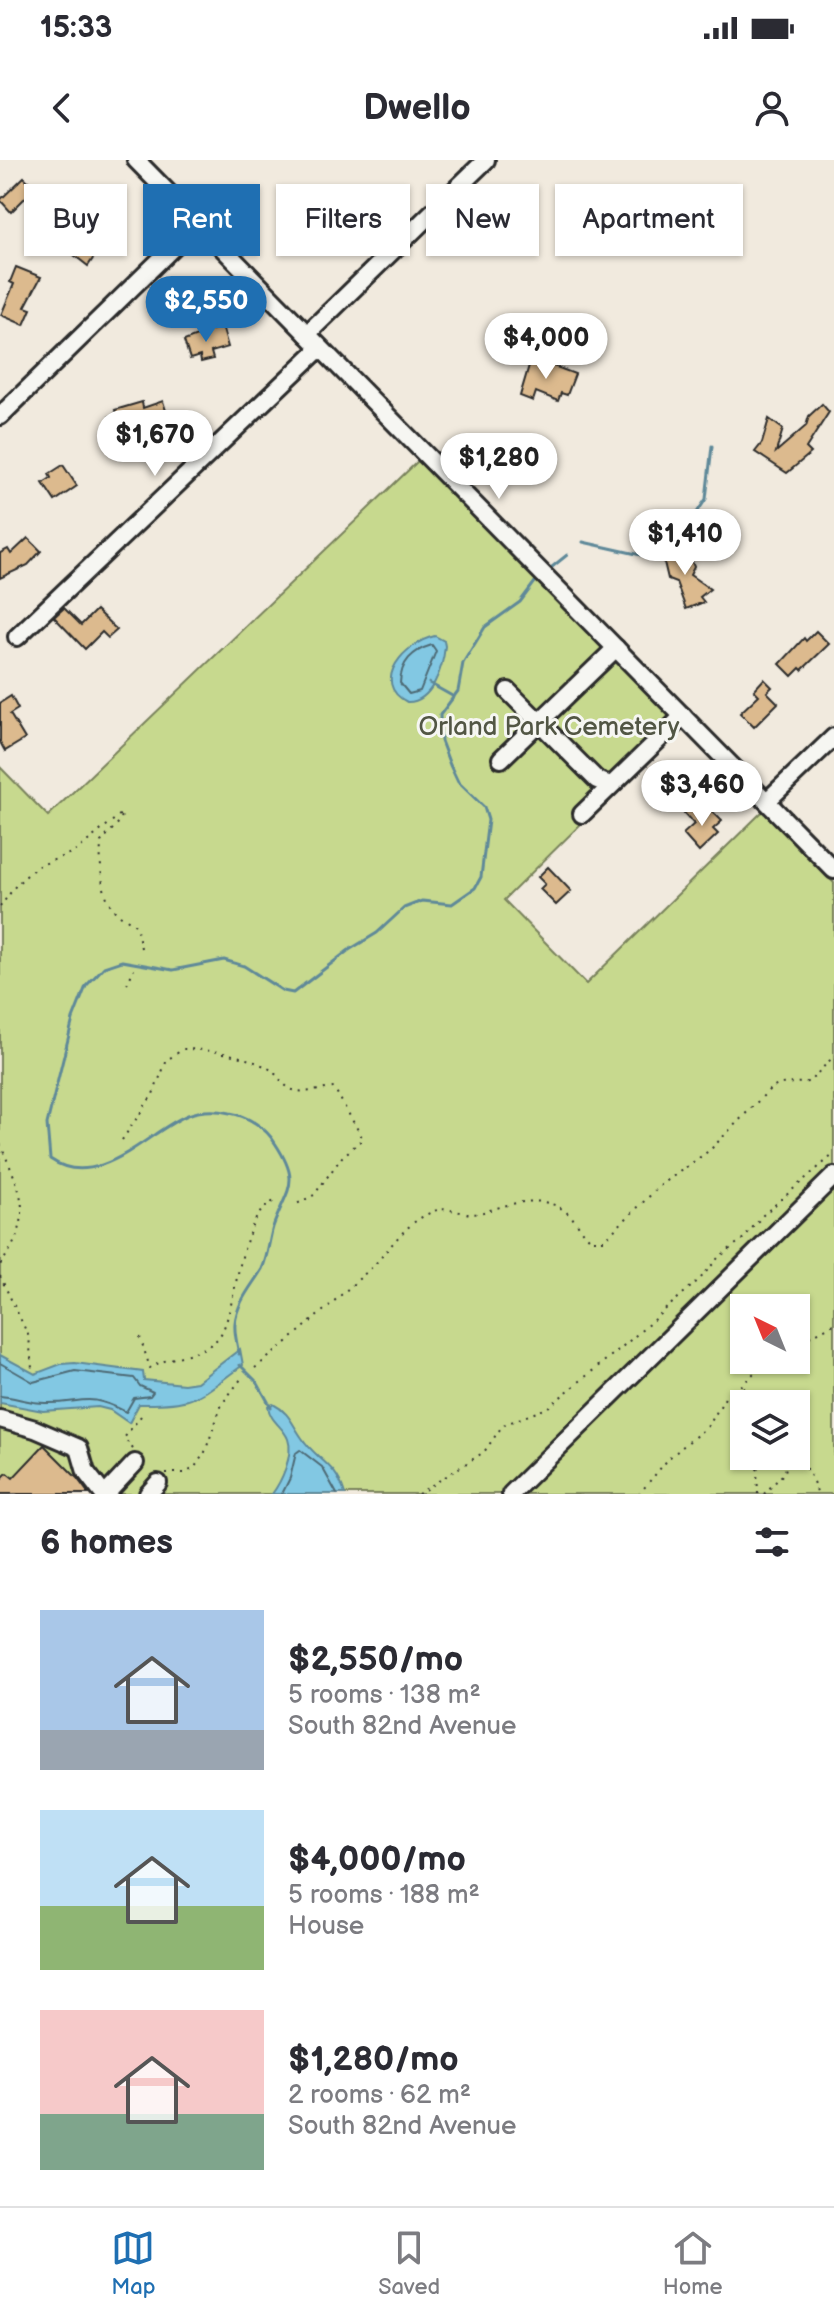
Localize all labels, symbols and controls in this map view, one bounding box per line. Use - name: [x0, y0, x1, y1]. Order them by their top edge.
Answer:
- text: 15:33: [40, 10, 112, 46]
- icon: back: [40, 86, 84, 130]
- icon: person: [750, 86, 794, 130]
- text: Dwello: [363, 87, 471, 130]
- chip: Buy: [24, 184, 127, 256]
- chip: Rent: [143, 184, 260, 256]
- chip: Filters: [276, 184, 410, 256]
- chip: New: [426, 184, 539, 256]
- chip: Apartment: [555, 184, 743, 256]
- pin: $2,550: [141, 276, 271, 344]
- text: $2,550: [164, 286, 248, 317]
- pin: $4,000: [481, 313, 611, 381]
- text: $4,000: [503, 323, 589, 354]
- pin: $1,670: [90, 410, 220, 478]
- text: $1,670: [115, 420, 195, 451]
- pin: $1,280: [434, 433, 564, 501]
- text: $1,280: [458, 443, 540, 474]
- pin: $1,410: [620, 509, 750, 577]
- text: $1,410: [647, 519, 723, 550]
- park label: Orland Park Cemetery: [418, 712, 680, 743]
- pin: $3,460: [637, 760, 767, 828]
- text: $3,460: [659, 770, 745, 801]
- north arrow: [730, 1294, 810, 1374]
- map controls: [730, 1294, 810, 1470]
- button: layers: [730, 1390, 810, 1470]
- icon: filters: [750, 1520, 794, 1564]
- text: 6 homes: [40, 1522, 173, 1563]
- text: $2,550/mo: [288, 1639, 463, 1680]
- icon: home: [104, 1642, 200, 1738]
- text: 5 rooms · 138 m²: [288, 1680, 481, 1711]
- text: South 82nd Avenue: [288, 1711, 516, 1742]
- text: $4,000/mo: [288, 1839, 466, 1880]
- icon: home: [104, 1842, 200, 1938]
- text: 5 rooms · 188 m²: [288, 1880, 480, 1911]
- text: House: [288, 1911, 364, 1942]
- text: $1,280/mo: [288, 2039, 459, 2080]
- icon: home: [104, 2042, 200, 2138]
- text: 2 rooms · 62 m²: [288, 2080, 471, 2111]
- text: South 82nd Avenue: [288, 2111, 516, 2142]
- tab: Map: [111, 2226, 156, 2301]
- tab: Saved: [378, 2226, 440, 2301]
- tab: Home: [663, 2226, 723, 2301]

